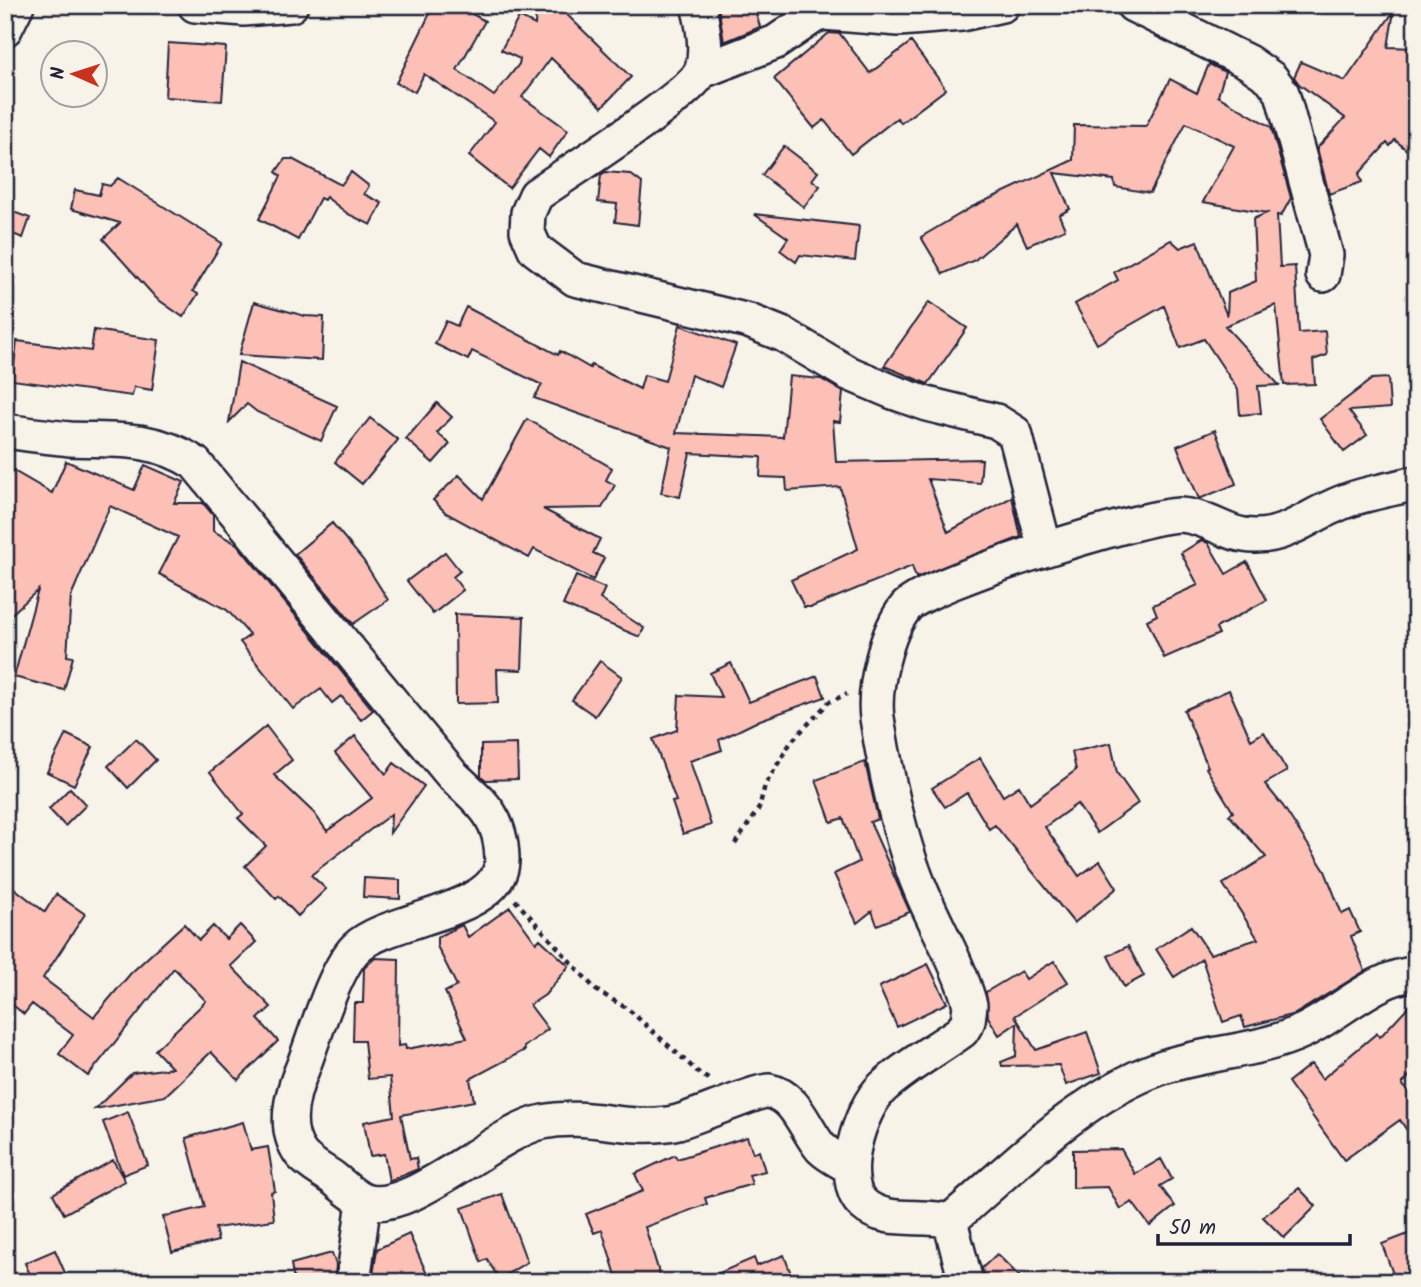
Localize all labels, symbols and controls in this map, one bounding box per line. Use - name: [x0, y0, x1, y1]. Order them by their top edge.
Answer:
- north arrow: [38, 38, 108, 108]
- text: N: [44, 66, 74, 80]
- scale bar: [1158, 1203, 1351, 1247]
- text: 50 m: [1169, 1212, 1216, 1245]

